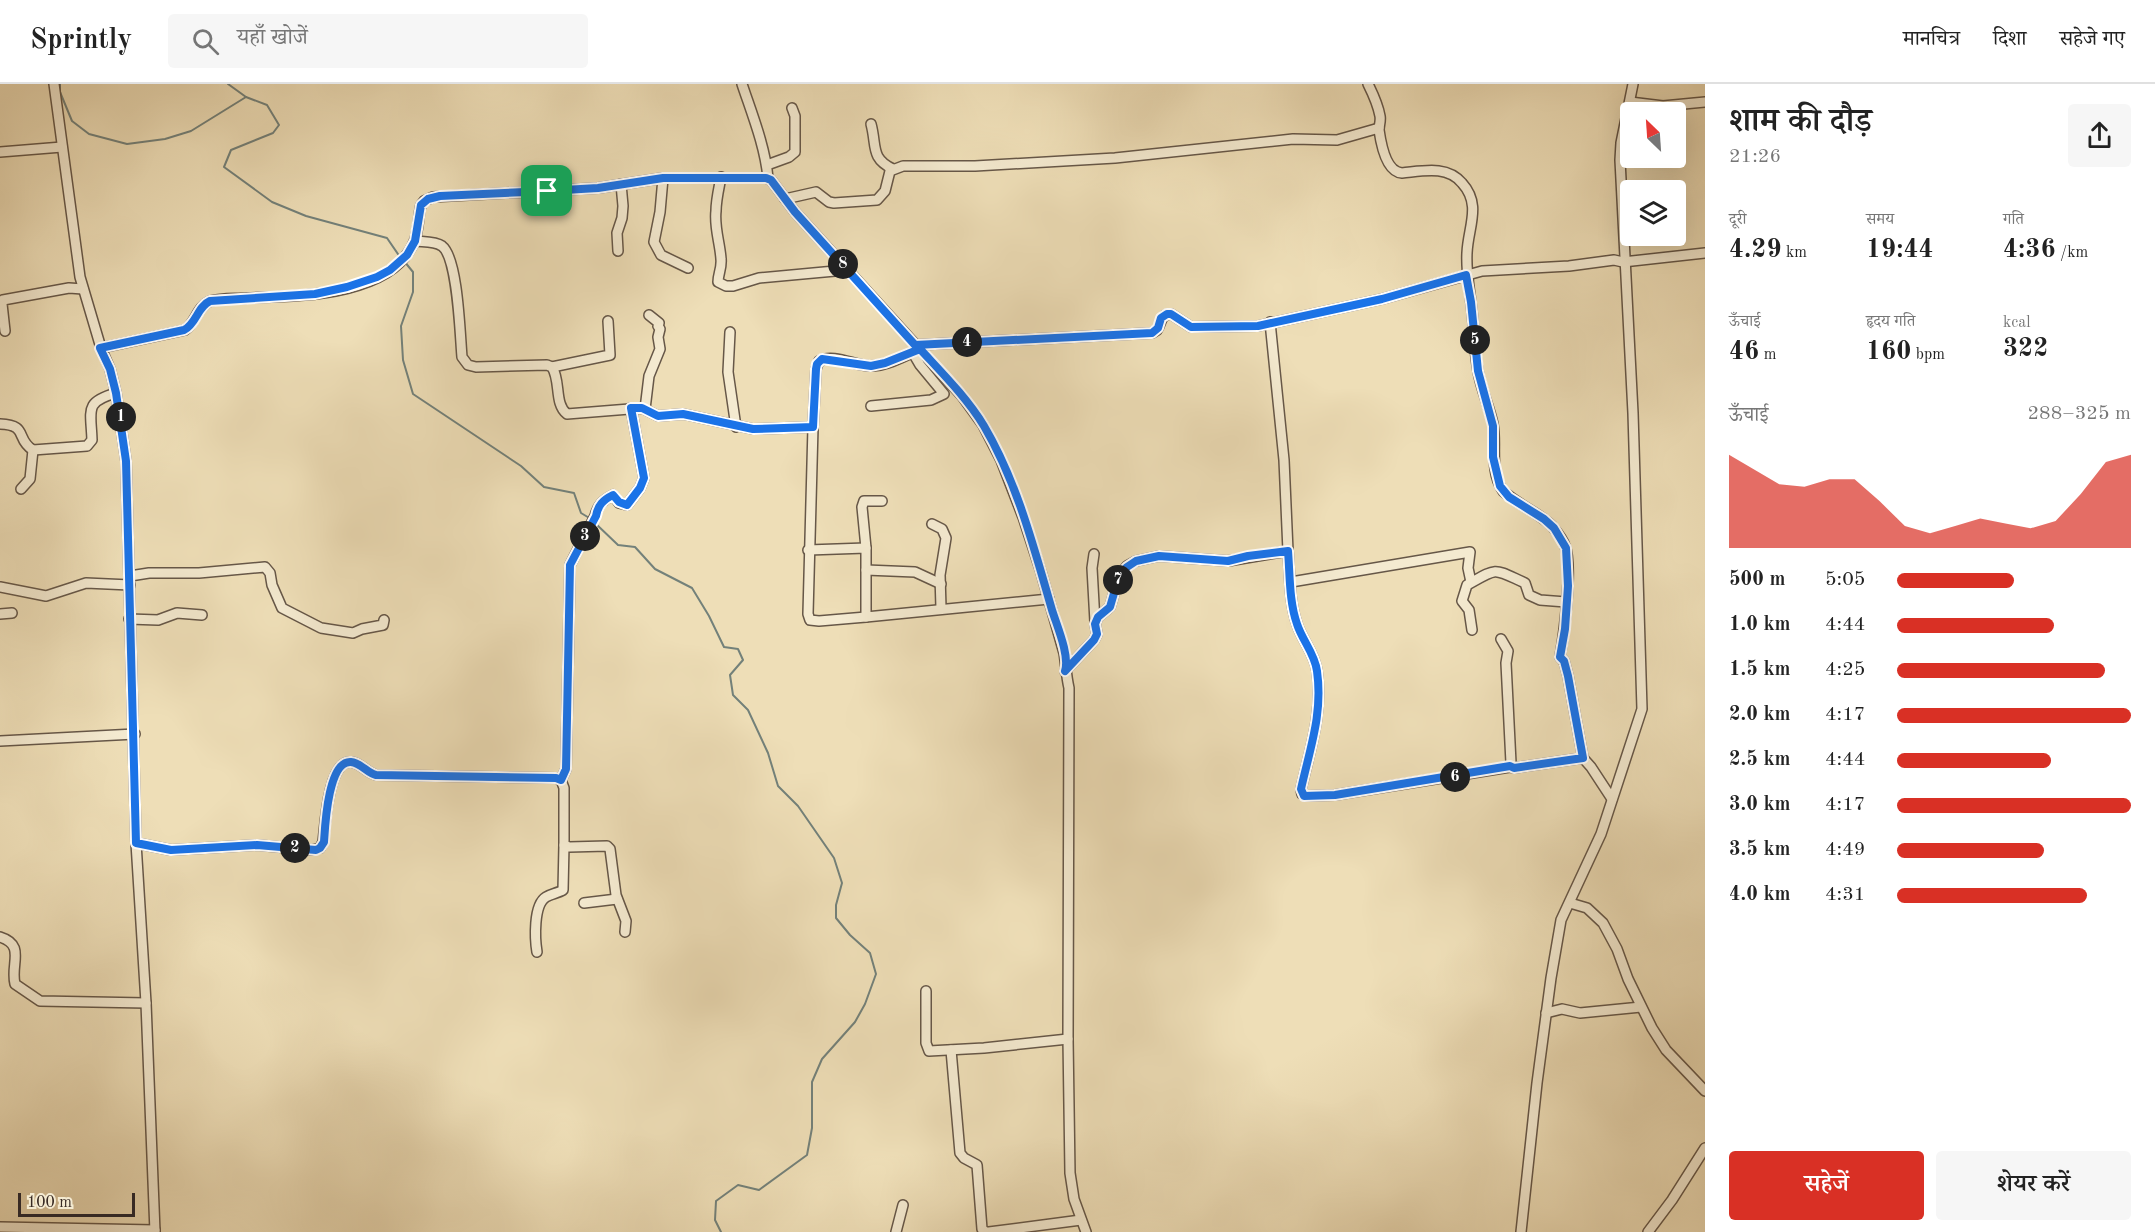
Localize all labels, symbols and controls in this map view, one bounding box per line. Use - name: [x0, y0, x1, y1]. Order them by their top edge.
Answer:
- search box: [168, 14, 588, 68]
- icon: search: [189, 25, 222, 58]
- text: Sprintly: [30, 27, 132, 55]
- text: यहाँ खोजें: [237, 27, 308, 49]
- text: मानचित्र: [1903, 29, 1960, 50]
- text: दिशा: [1993, 29, 2026, 50]
- text: सहेजे गए: [2059, 29, 2125, 50]
- north arrow: [1620, 102, 1686, 168]
- map controls: [1620, 102, 1686, 246]
- button: share: [2068, 104, 2131, 167]
- text: शाम की दौड़: [1729, 106, 1872, 139]
- text: 21:26: [1729, 147, 1781, 167]
- pin: [521, 165, 572, 216]
- icon: arrive: [530, 174, 563, 207]
- button: layers: [1620, 180, 1686, 246]
- text: दूरी: [1729, 212, 1746, 228]
- text: समय: [1866, 212, 1894, 228]
- text: गति: [2003, 212, 2024, 228]
- text: 4.29: [1729, 237, 1782, 263]
- text: 19:44: [1866, 237, 1934, 263]
- text: 4:36: [2003, 237, 2056, 263]
- text: km: [1782, 245, 1807, 261]
- text: /km: [2056, 245, 2088, 261]
- pin: 8: [828, 249, 858, 279]
- text: 8: [838, 256, 848, 272]
- text: ऊँचाई: [1729, 314, 1761, 330]
- text: हृदय गति: [1866, 314, 1915, 330]
- text: kcal: [2003, 315, 2031, 331]
- pin: 5: [1460, 325, 1490, 355]
- pin: 4: [952, 327, 982, 357]
- text: 5: [1470, 332, 1480, 348]
- text: 4: [962, 334, 972, 350]
- text: 322: [2003, 336, 2048, 362]
- text: 46: [1729, 339, 1759, 365]
- text: 160: [1866, 339, 1911, 365]
- text: m: [1759, 347, 1776, 363]
- text: bpm: [1911, 347, 1945, 363]
- pin: 1: [106, 402, 136, 432]
- text: 288–325 m: [2028, 404, 2131, 424]
- text: ऊँचाई: [1729, 406, 1768, 426]
- text: 1: [116, 409, 126, 425]
- pin: 3: [570, 521, 600, 551]
- text: 3: [580, 528, 590, 544]
- pin: 7: [1103, 565, 1133, 595]
- text: 500 m: [1729, 570, 1785, 590]
- text: 5:05: [1825, 570, 1865, 590]
- text: 7: [1113, 572, 1123, 588]
- text: 1.0 km: [1729, 615, 1791, 635]
- text: 4:44: [1825, 615, 1865, 635]
- text: 1.5 km: [1729, 660, 1791, 680]
- text: 4:25: [1825, 660, 1865, 680]
- text: 2.0 km: [1729, 705, 1791, 725]
- text: 4:17: [1825, 705, 1865, 725]
- text: 2.5 km: [1729, 750, 1791, 770]
- text: 4:44: [1825, 750, 1865, 770]
- pin: 6: [1440, 762, 1470, 792]
- text: 6: [1450, 769, 1460, 785]
- text: 3.0 km: [1729, 795, 1791, 815]
- text: 4:17: [1825, 795, 1865, 815]
- pin: 2: [280, 833, 310, 863]
- text: 2: [290, 840, 300, 856]
- text: 3.5 km: [1729, 840, 1791, 860]
- text: 4:49: [1825, 840, 1865, 860]
- text: 4.0 km: [1729, 885, 1791, 905]
- text: 4:31: [1825, 885, 1865, 905]
- button: सहेजें: [1729, 1151, 1924, 1220]
- button: शेयर करें: [1936, 1151, 2131, 1220]
- scale bar: [18, 1190, 135, 1218]
- text: 100 m: [27, 1195, 72, 1211]

